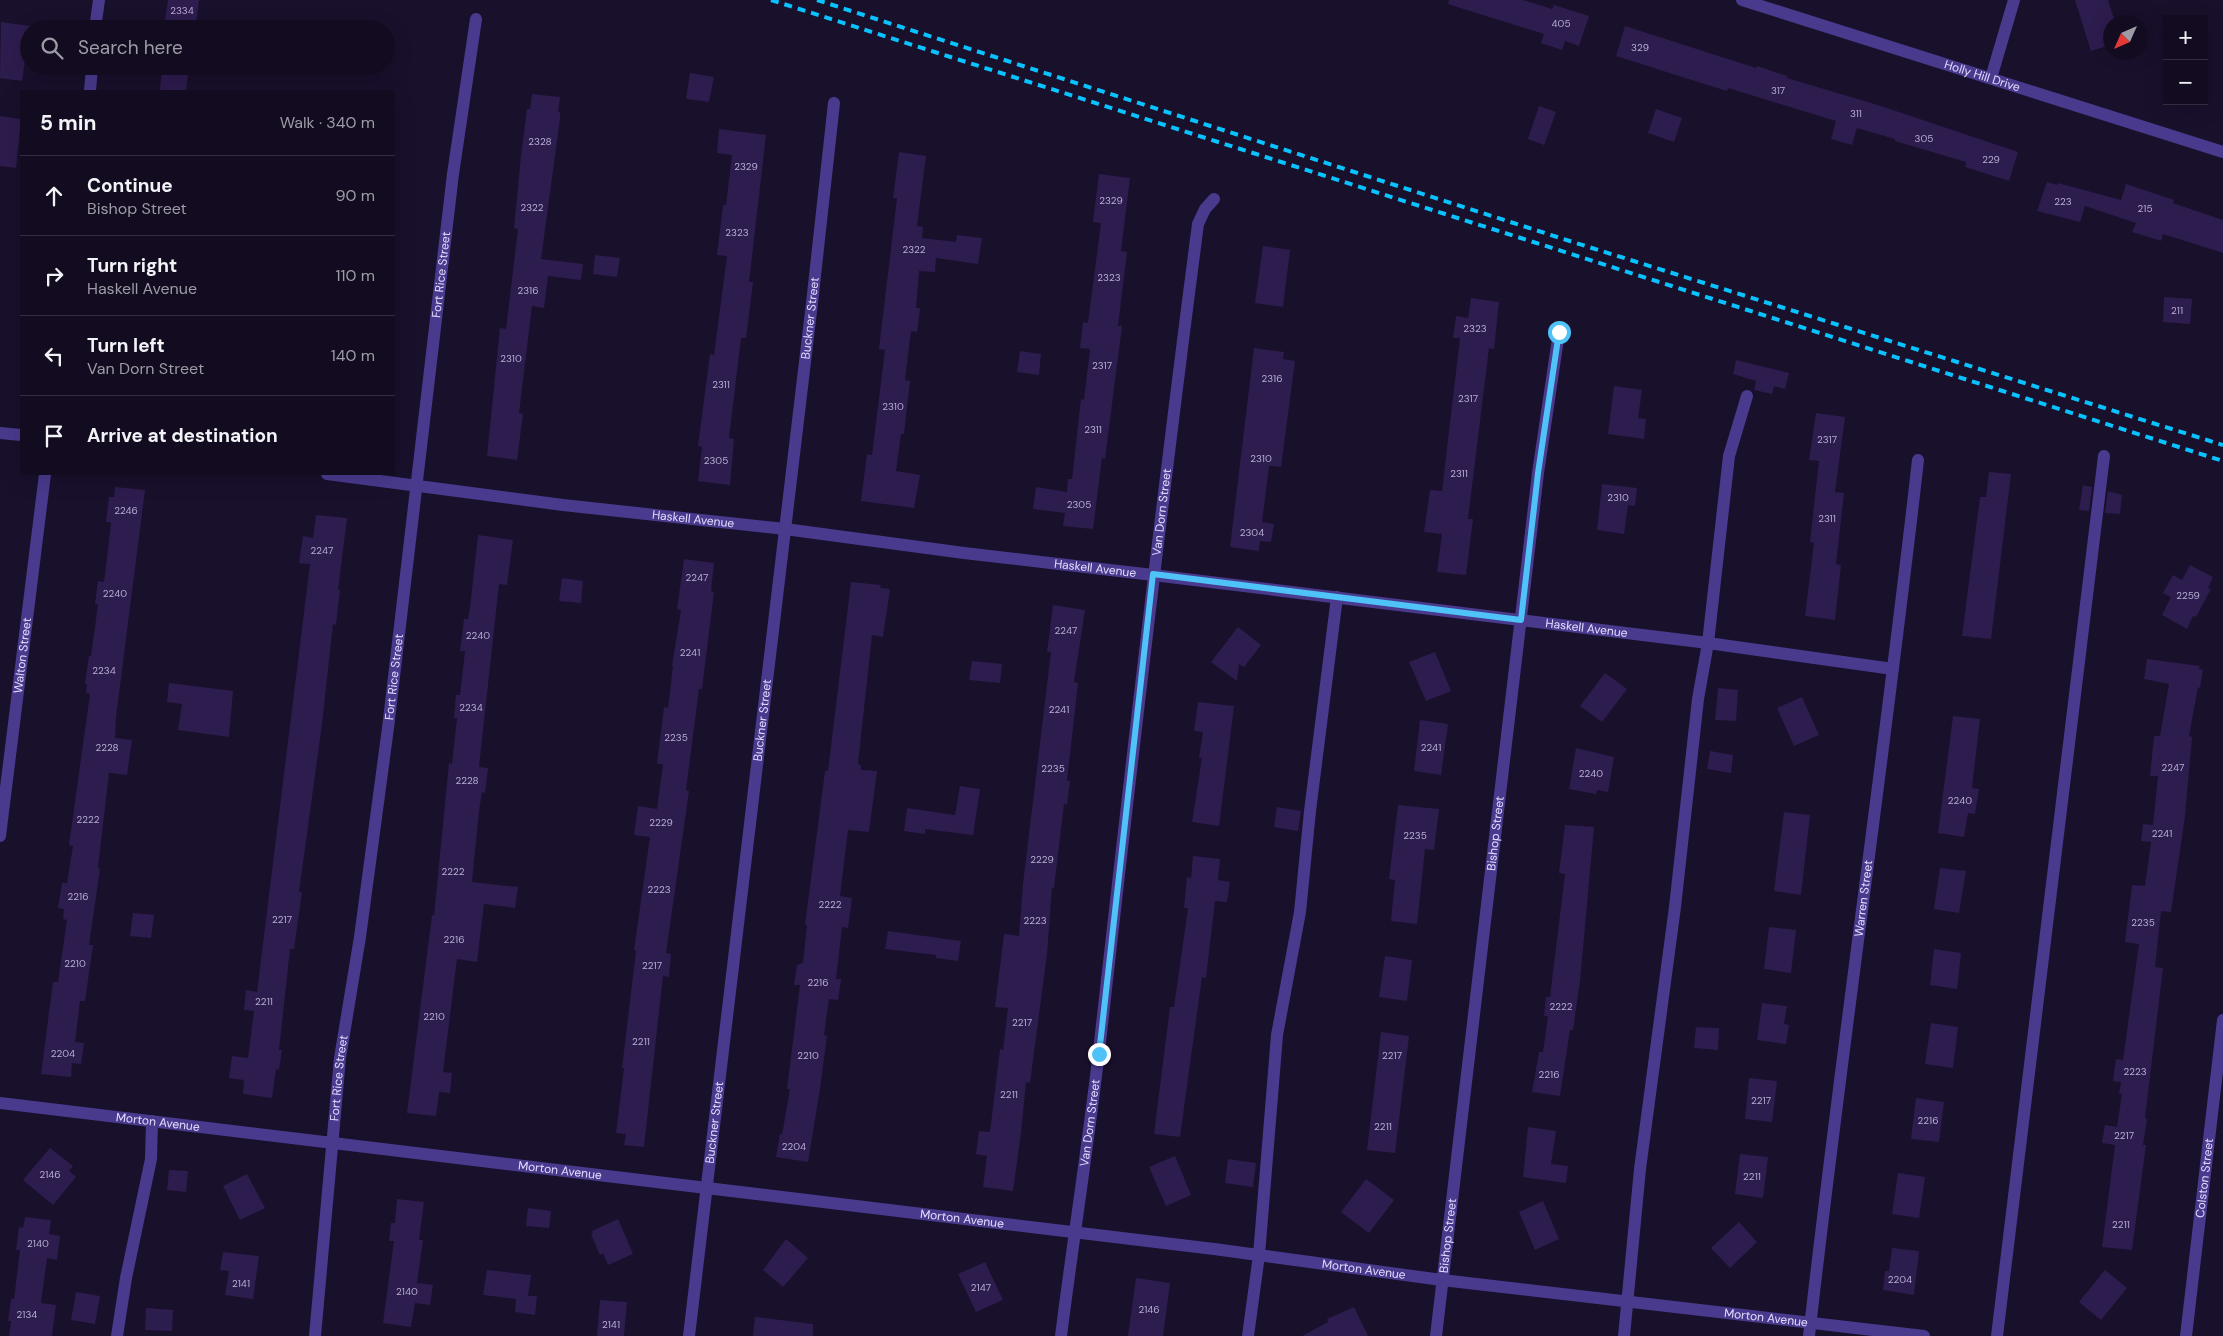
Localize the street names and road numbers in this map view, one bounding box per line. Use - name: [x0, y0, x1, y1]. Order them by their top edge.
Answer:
- street label: Holly Hill Drive: [1942, 56, 2022, 95]
- street label: Fort Rice Street: [428, 230, 454, 319]
- street label: Buckner Street: [797, 276, 823, 360]
- street label: Van Dorn Street: [1148, 467, 1175, 557]
- street label: Haskell Avenue: [651, 507, 735, 531]
- street label: Haskell Avenue: [1053, 556, 1137, 581]
- street label: Haskell Avenue: [1545, 615, 1629, 641]
- street label: Walton Street: [10, 616, 35, 694]
- street label: Fort Rice Street: [381, 633, 407, 721]
- street label: Buckner Street: [749, 678, 775, 762]
- street label: Bishop Street: [1483, 795, 1508, 872]
- street label: Warren Street: [1851, 859, 1876, 938]
- street label: Fort Rice Street: [326, 1034, 352, 1122]
- street label: Van Dorn Street: [1076, 1078, 1104, 1168]
- street label: Buckner Street: [702, 1080, 727, 1164]
- street label: Morton Avenue: [115, 1109, 201, 1135]
- street label: Colston Street: [2192, 1137, 2217, 1219]
- street label: Morton Avenue: [517, 1157, 603, 1183]
- street label: Bishop Street: [1436, 1197, 1460, 1274]
- street label: Morton Avenue: [919, 1206, 1005, 1232]
- street label: Morton Avenue: [1321, 1256, 1407, 1283]
- street label: Morton Avenue: [1723, 1305, 1809, 1330]

